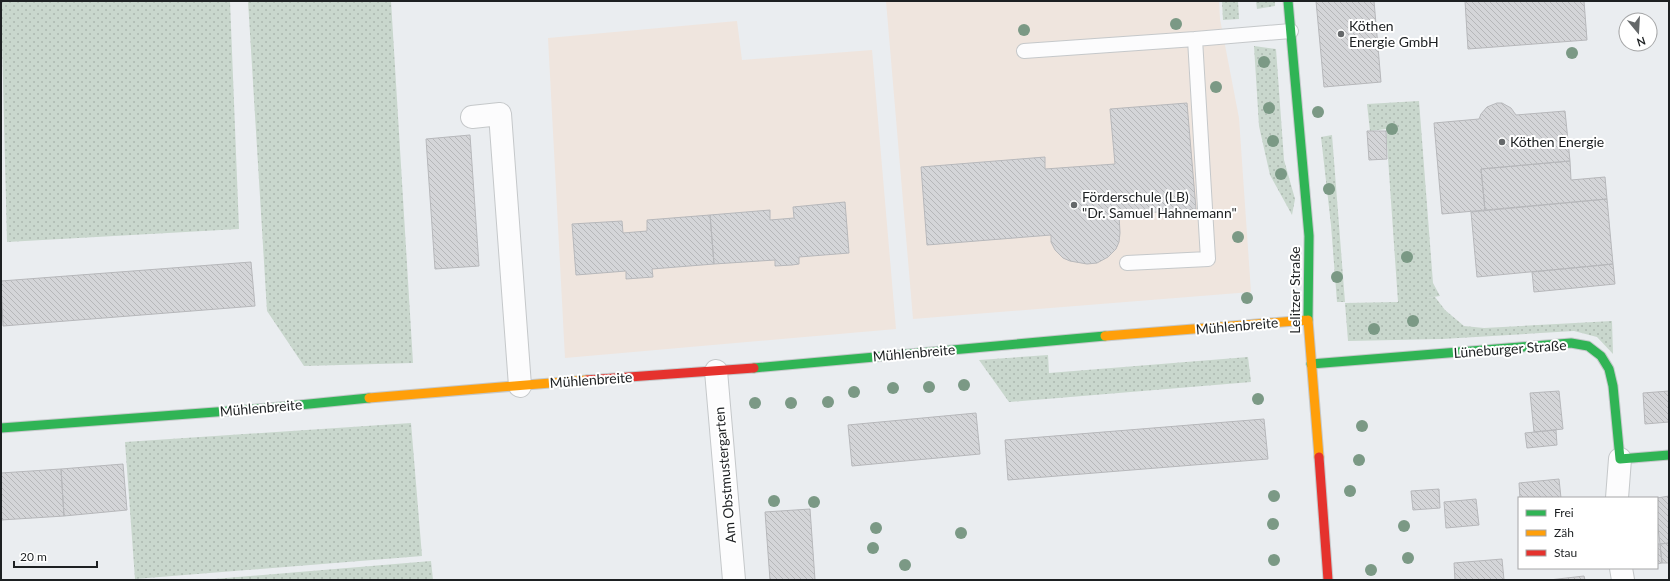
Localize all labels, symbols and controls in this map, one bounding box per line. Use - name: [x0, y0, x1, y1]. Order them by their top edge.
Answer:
- north arrow: [1618, 12, 1658, 52]
- place label: Köthen Energie GmbH: [1349, 17, 1439, 50]
- marker: Köthen Energie GmbH: [1336, 29, 1346, 39]
- text: N: [1635, 34, 1647, 49]
- place label: Köthen Energie: [1510, 133, 1604, 150]
- marker: Köthen Energie: [1497, 137, 1507, 147]
- place label: Förderschule (LB) "Dr. Samuel Hahnemann": [1082, 188, 1237, 221]
- marker: Förderschule (LB) "Dr. Samuel Hahnemann": [1069, 200, 1079, 210]
- street label: Lelitzer Straße: [1286, 246, 1303, 334]
- street label: Mühlenbreite: [1195, 313, 1279, 338]
- street label: Lüneburger Straße: [1453, 336, 1567, 361]
- street label: Mühlenbreite: [872, 340, 956, 365]
- street label: Mühlenbreite: [549, 368, 633, 391]
- street label: Mühlenbreite: [219, 395, 303, 420]
- street label: Am Obstmustergarten: [710, 406, 739, 544]
- legend: [1518, 497, 1658, 569]
- text: Frei: [1554, 505, 1574, 520]
- text: Zäh: [1554, 525, 1574, 540]
- scale bar: [14, 543, 97, 569]
- text: Stau: [1554, 545, 1577, 560]
- text: 20 m: [20, 549, 47, 564]

